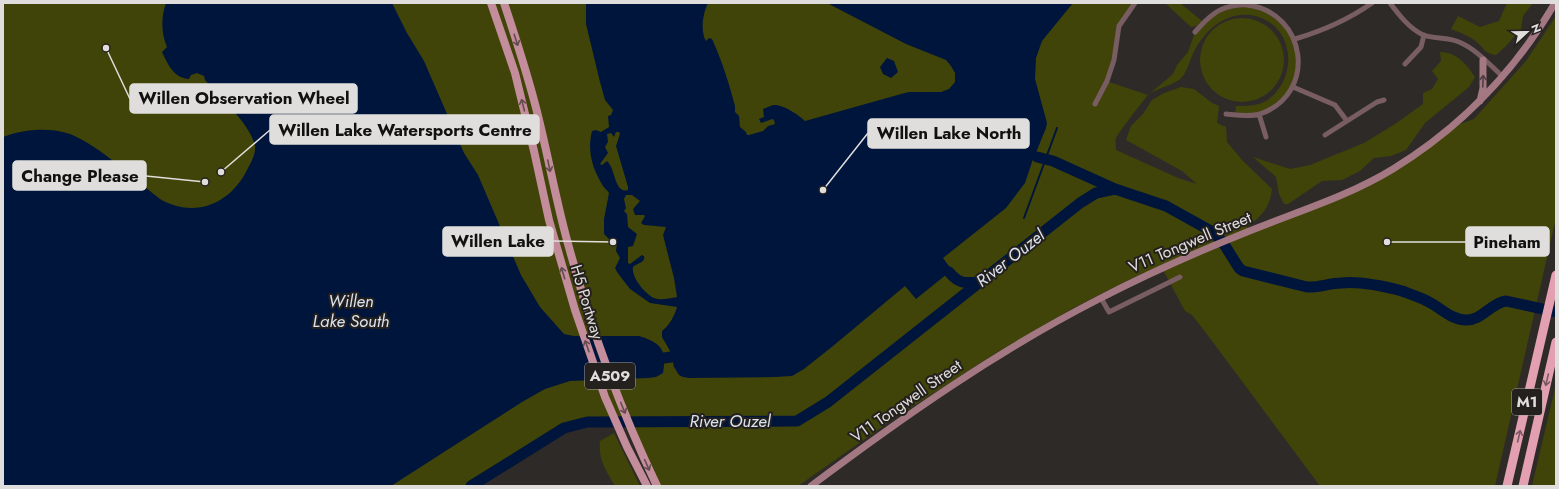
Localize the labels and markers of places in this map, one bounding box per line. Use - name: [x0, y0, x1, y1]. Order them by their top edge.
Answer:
- callout: Willen Observation Wheel: [130, 84, 357, 113]
- callout: Willen Lake Watersports Centre: [270, 115, 539, 144]
- callout: Willen Lake North: [868, 119, 1029, 148]
- callout: Change Please: [13, 161, 146, 190]
- callout: Willen Lake: [443, 227, 553, 256]
- callout: Pineham: [1466, 227, 1549, 256]

